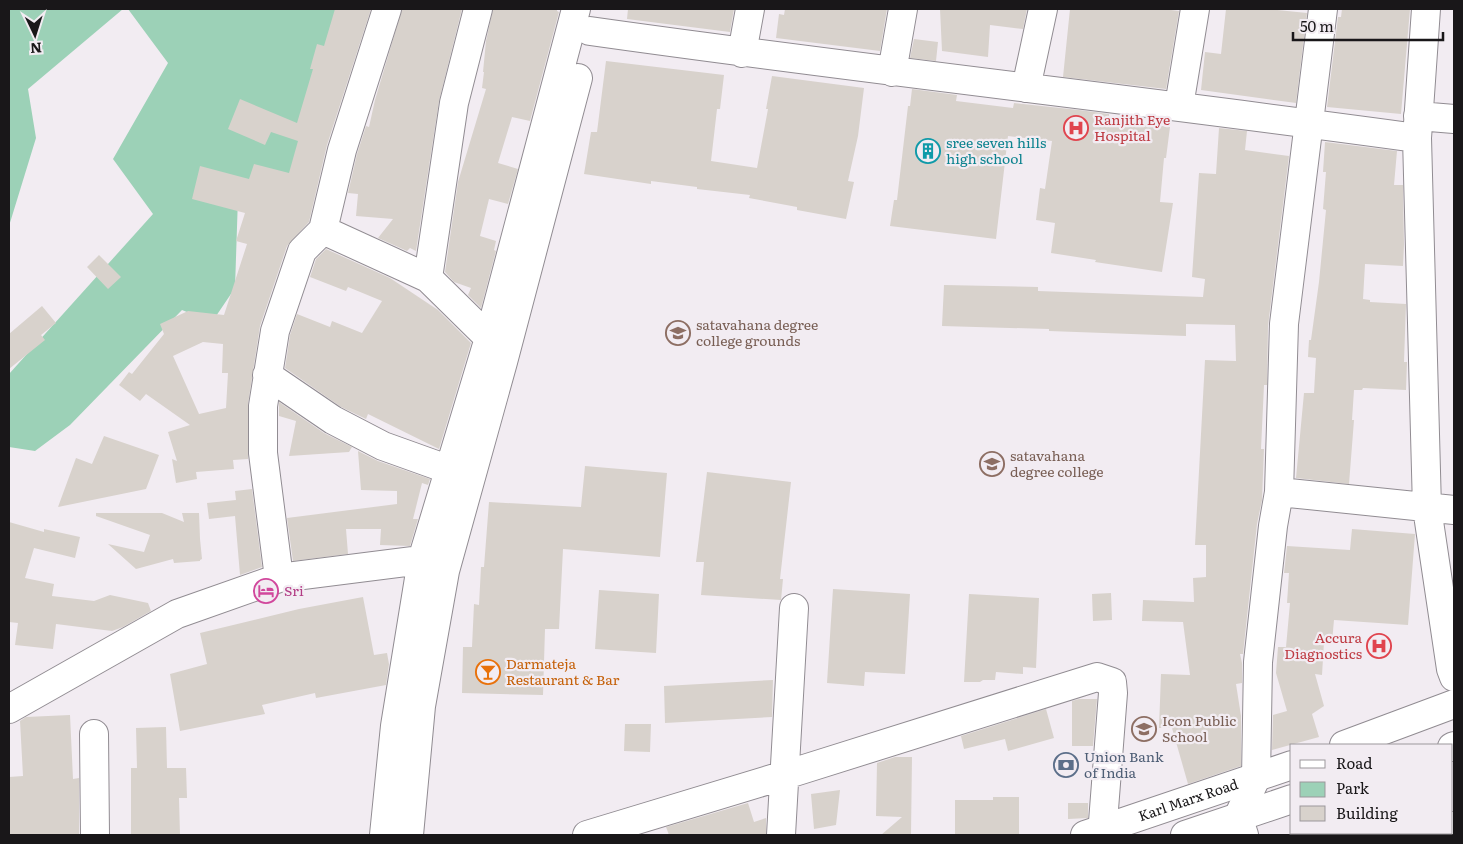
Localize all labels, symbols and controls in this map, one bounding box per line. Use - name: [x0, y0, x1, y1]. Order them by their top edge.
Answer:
- north arrow: [10, 10, 60, 60]
- scale bar: [1293, 10, 1443, 42]
- text: 50 m: [1300, 14, 1334, 37]
- text: N: [29, 39, 43, 59]
- place label: Ranjith Eye Hospital: [1094, 109, 1170, 145]
- hospital icon: Ranjith Eye Hospital: [1063, 115, 1089, 141]
- place label: sree seven hills high school: [946, 132, 1046, 168]
- building icon: sree seven hills high school: [915, 138, 941, 164]
- place label: satavahana degree college grounds: [696, 314, 818, 350]
- school or university icon: satavahana degree college grounds: [665, 320, 691, 346]
- place label: satavahana degree college: [1010, 445, 1104, 481]
- school or university icon: satavahana degree college: [979, 451, 1005, 477]
- hotel icon: Sri: [253, 578, 279, 604]
- place label: Sri: [284, 580, 304, 600]
- place label: Accura Diagnostics: [1284, 627, 1362, 663]
- hospital icon: Accura Diagnostics: [1366, 633, 1392, 659]
- place label: Darmateja Restaurant & Bar: [506, 653, 620, 689]
- bar icon: Darmateja Restaurant & Bar: [475, 659, 501, 685]
- place label: Icon Public School: [1162, 710, 1236, 746]
- school or university icon: Icon Public School: [1131, 716, 1157, 742]
- legend: [1290, 744, 1453, 834]
- place label: Union Bank of India: [1084, 746, 1164, 782]
- text: Road: [1336, 751, 1372, 774]
- bank icon: Union Bank of India: [1053, 752, 1079, 778]
- street label: Karl Marx Road: [1135, 773, 1241, 825]
- text: Park: [1336, 776, 1370, 799]
- text: Building: [1336, 801, 1398, 824]

